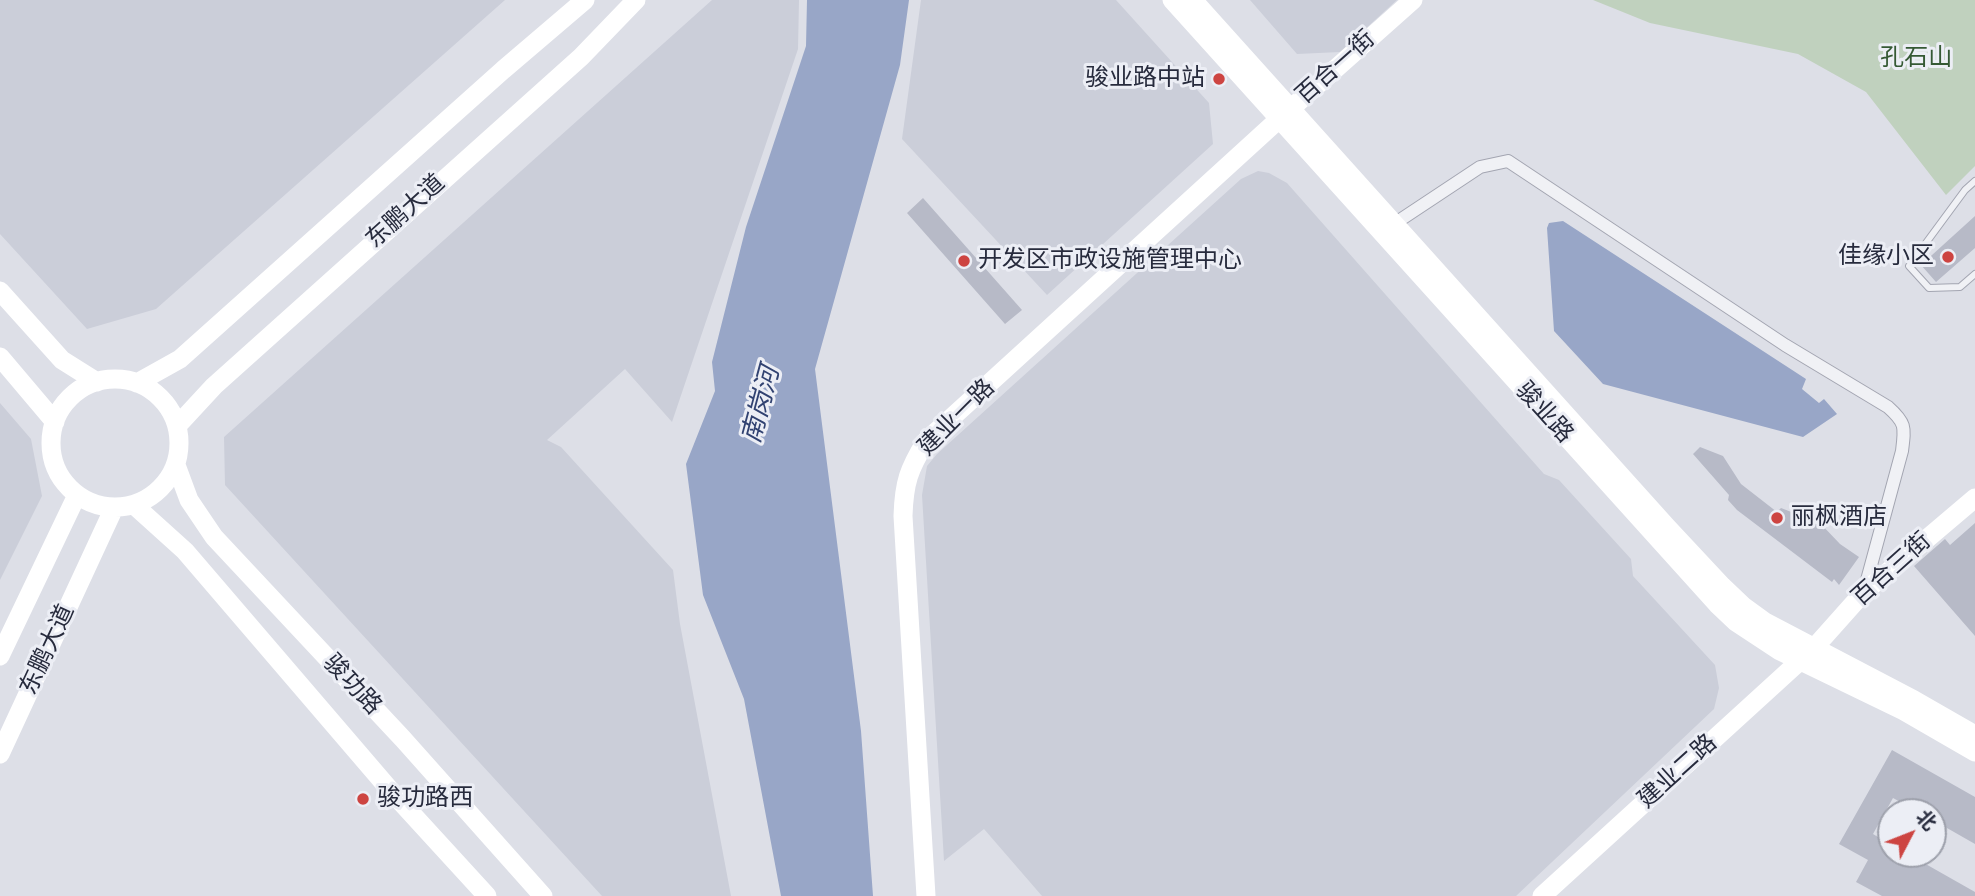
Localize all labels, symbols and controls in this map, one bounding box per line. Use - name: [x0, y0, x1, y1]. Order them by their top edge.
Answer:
- street label: 百合一街: [1291, 25, 1381, 111]
- park label: 孔石山: [1880, 45, 1952, 73]
- place label: 骏业路中站: [1085, 65, 1205, 93]
- marker: 骏业路中站: [1211, 71, 1227, 87]
- street label: 东鹏大道: [361, 169, 451, 255]
- place label: 佳缘小区: [1838, 243, 1934, 271]
- place label: 开发区市政设施管理中心: [978, 247, 1242, 275]
- marker: 佳缘小区: [1940, 249, 1956, 265]
- marker: 开发区市政设施管理中心: [956, 253, 972, 269]
- water label: 南岗河: [737, 363, 787, 447]
- street label: 建业一路: [913, 374, 1001, 462]
- street label: 骏业路: [1509, 377, 1579, 449]
- place label: 丽枫酒店: [1791, 504, 1887, 532]
- marker: 丽枫酒店: [1769, 510, 1785, 526]
- street label: 百合三街: [1847, 527, 1937, 613]
- street label: 东鹏大道: [15, 600, 81, 700]
- street label: 骏功路: [317, 649, 387, 721]
- street label: 建业二路: [1633, 729, 1723, 815]
- place label: 骏功路西: [377, 785, 473, 813]
- marker: 骏功路西: [355, 791, 371, 807]
- north arrow: [1877, 798, 1947, 868]
- text: 北: [1911, 805, 1942, 835]

